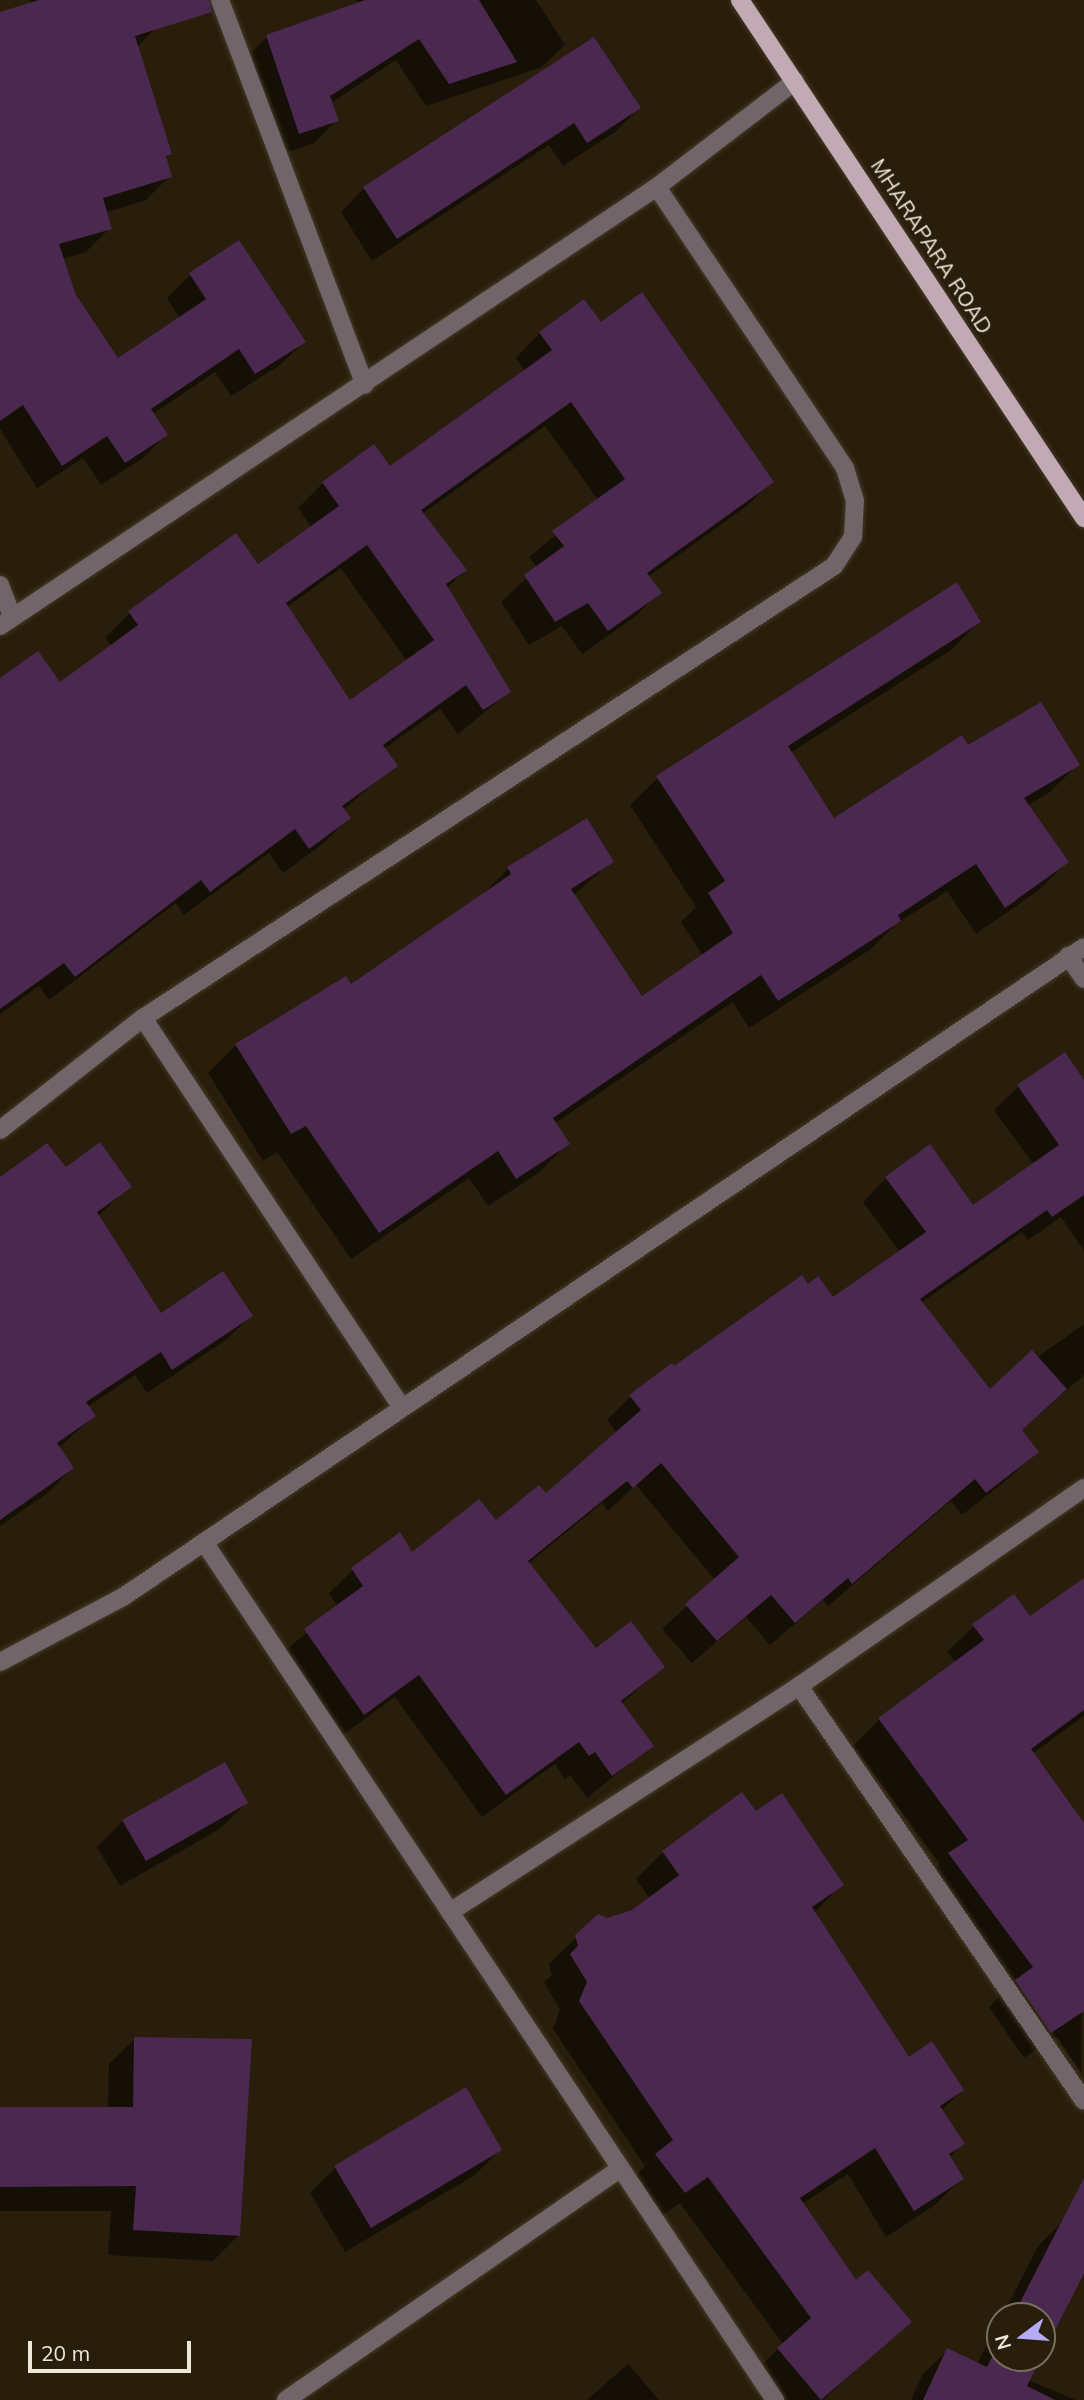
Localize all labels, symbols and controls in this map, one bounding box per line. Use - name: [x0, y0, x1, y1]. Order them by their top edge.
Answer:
- street label: MHARAPARA ROAD: [866, 154, 998, 338]
- north arrow: [986, 2302, 1056, 2372]
- scale bar: [32, 2326, 194, 2370]
- text: N: [989, 2332, 1016, 2352]
- text: 20 m: [41, 2340, 90, 2366]

